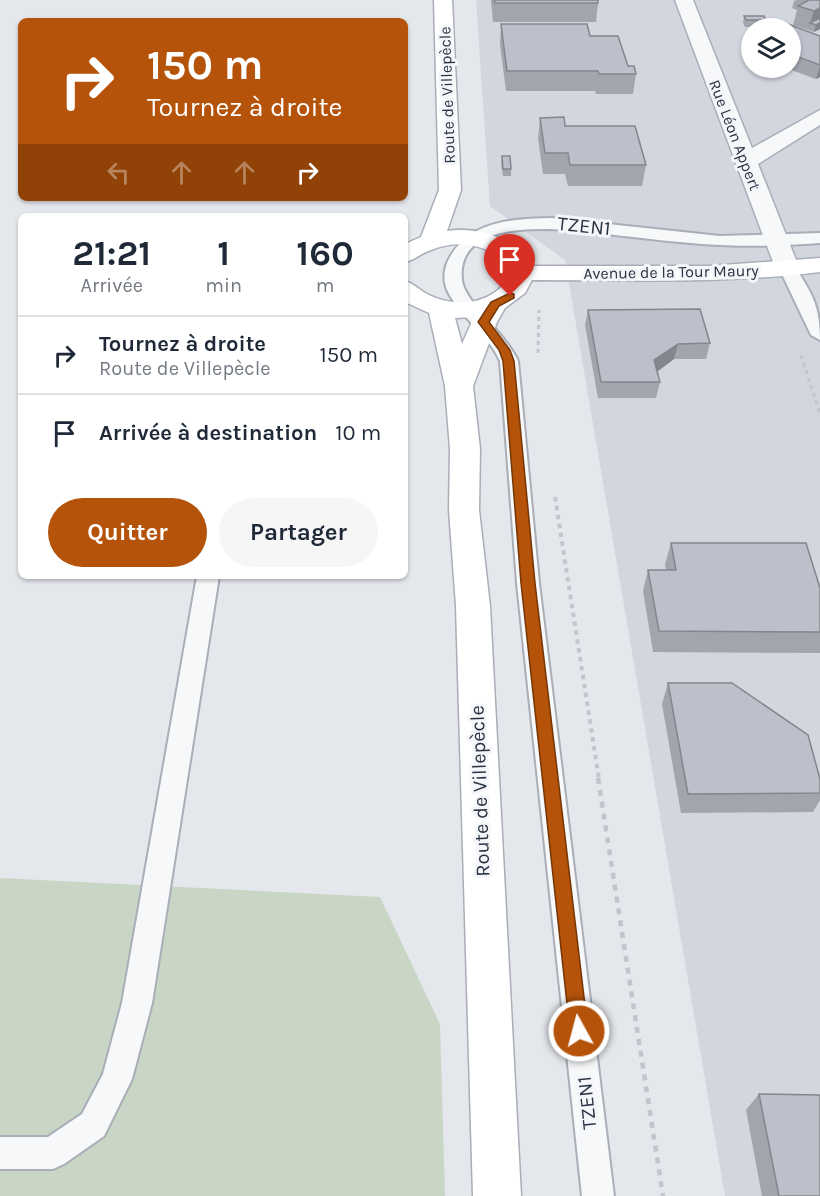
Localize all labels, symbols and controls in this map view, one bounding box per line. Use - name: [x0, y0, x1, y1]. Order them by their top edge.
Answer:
- map controls: [741, 18, 801, 78]
- button: layers: [741, 18, 801, 78]
- street label: Route de Villepècle: [435, 26, 459, 164]
- text: 150 m: [147, 40, 263, 90]
- icon: right: [48, 42, 126, 120]
- street label: Rue Léon Appert: [705, 77, 765, 193]
- text: Tournez à droite: [147, 91, 342, 123]
- icon: left: [102, 156, 135, 189]
- icon: ahead: [165, 156, 198, 189]
- icon: ahead: [228, 156, 261, 189]
- icon: right: [291, 156, 324, 189]
- street label: TZEN1: [556, 212, 612, 240]
- text: 21:21: [72, 232, 151, 274]
- text: 1: [217, 232, 230, 274]
- text: 160: [296, 232, 354, 274]
- pin: [484, 234, 535, 296]
- icon: arrive: [493, 243, 526, 276]
- street label: Avenue de la Tour Maury: [583, 261, 759, 283]
- text: Arrivée: [80, 274, 143, 297]
- text: min: [205, 274, 242, 297]
- text: m: [316, 274, 334, 297]
- text: Tournez à droite: [99, 331, 266, 357]
- icon: right: [48, 339, 81, 372]
- text: 150 m: [319, 342, 378, 368]
- text: Route de Villepècle: [99, 357, 271, 380]
- icon: arrive: [48, 417, 81, 450]
- text: Arrivée à destination: [99, 420, 317, 446]
- text: 10 m: [335, 420, 381, 446]
- button: Quitter: [48, 498, 207, 567]
- button: Partager: [219, 498, 378, 567]
- street label: Route de Villepècle: [466, 705, 494, 877]
- position arrow: [547, 999, 611, 1063]
- street label: TZEN1: [573, 1075, 601, 1131]

